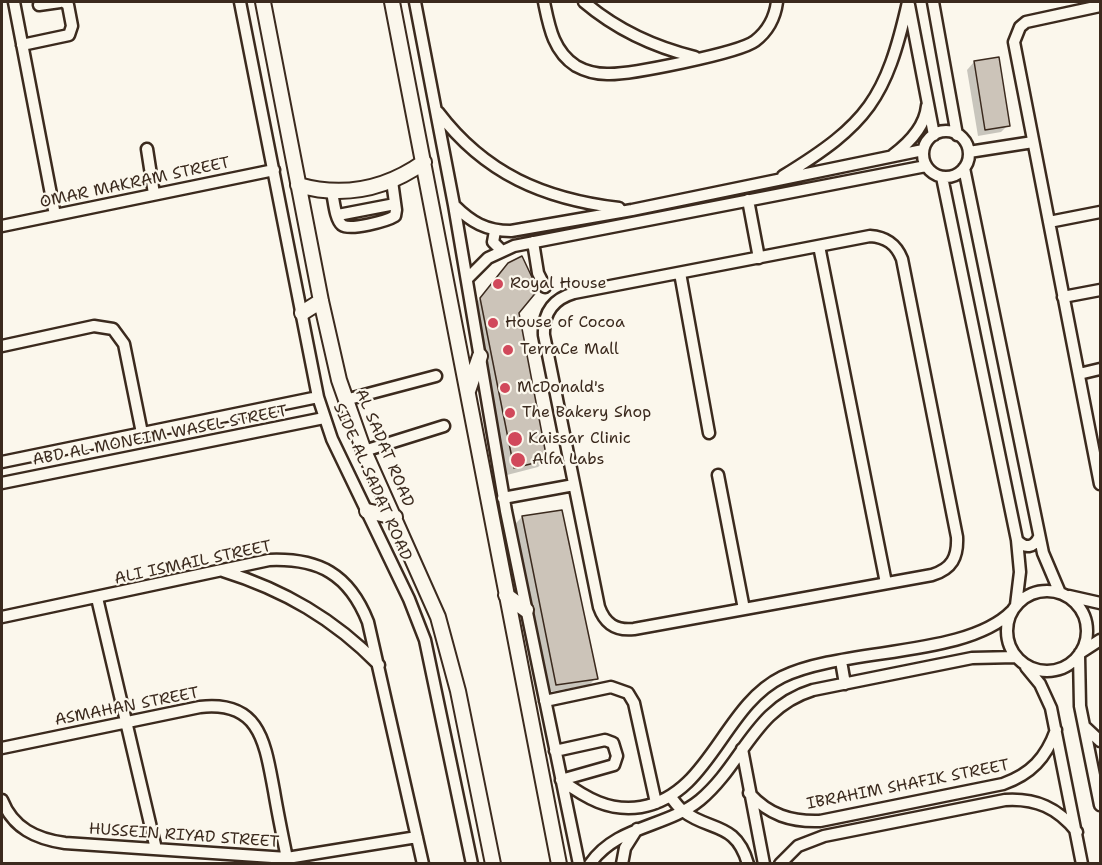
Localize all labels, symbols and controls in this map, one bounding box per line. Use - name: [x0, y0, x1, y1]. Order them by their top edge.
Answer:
- street label: OMAR MAKRAM STREET: [38, 153, 232, 213]
- place label: Royal House: [510, 274, 606, 294]
- marker: Royal House: [491, 277, 505, 291]
- place label: House of Cocoa: [505, 313, 625, 333]
- marker: House of Cocoa: [486, 316, 500, 330]
- place label: TerraCe Mall: [520, 340, 619, 360]
- marker: TerraCe Mall: [501, 343, 515, 357]
- place label: McDonald's: [517, 378, 605, 398]
- marker: McDonald's: [498, 381, 512, 395]
- street label: AL SADAT ROAD: [350, 386, 418, 510]
- street label: SIDE AL SADAT ROAD: [329, 400, 415, 564]
- street label: ABD AL MONEIM WASEL STREET: [31, 402, 289, 470]
- place label: The Bakery Shop: [522, 403, 651, 423]
- marker: The Bakery Shop: [503, 406, 517, 420]
- place label: Kaissar Clinic: [528, 429, 631, 449]
- marker: Kaissar Clinic: [506, 430, 524, 448]
- place label: Alfa Labs: [532, 450, 604, 470]
- marker: Alfa Labs: [509, 451, 527, 469]
- street label: ALI ISMAIL STREET: [113, 537, 273, 589]
- street label: ASMAHAN STREET: [53, 684, 201, 730]
- street label: IBRAHIM SHAFIK STREET: [805, 756, 1011, 814]
- street label: HUSSEIN RIYAD STREET: [88, 820, 280, 852]

